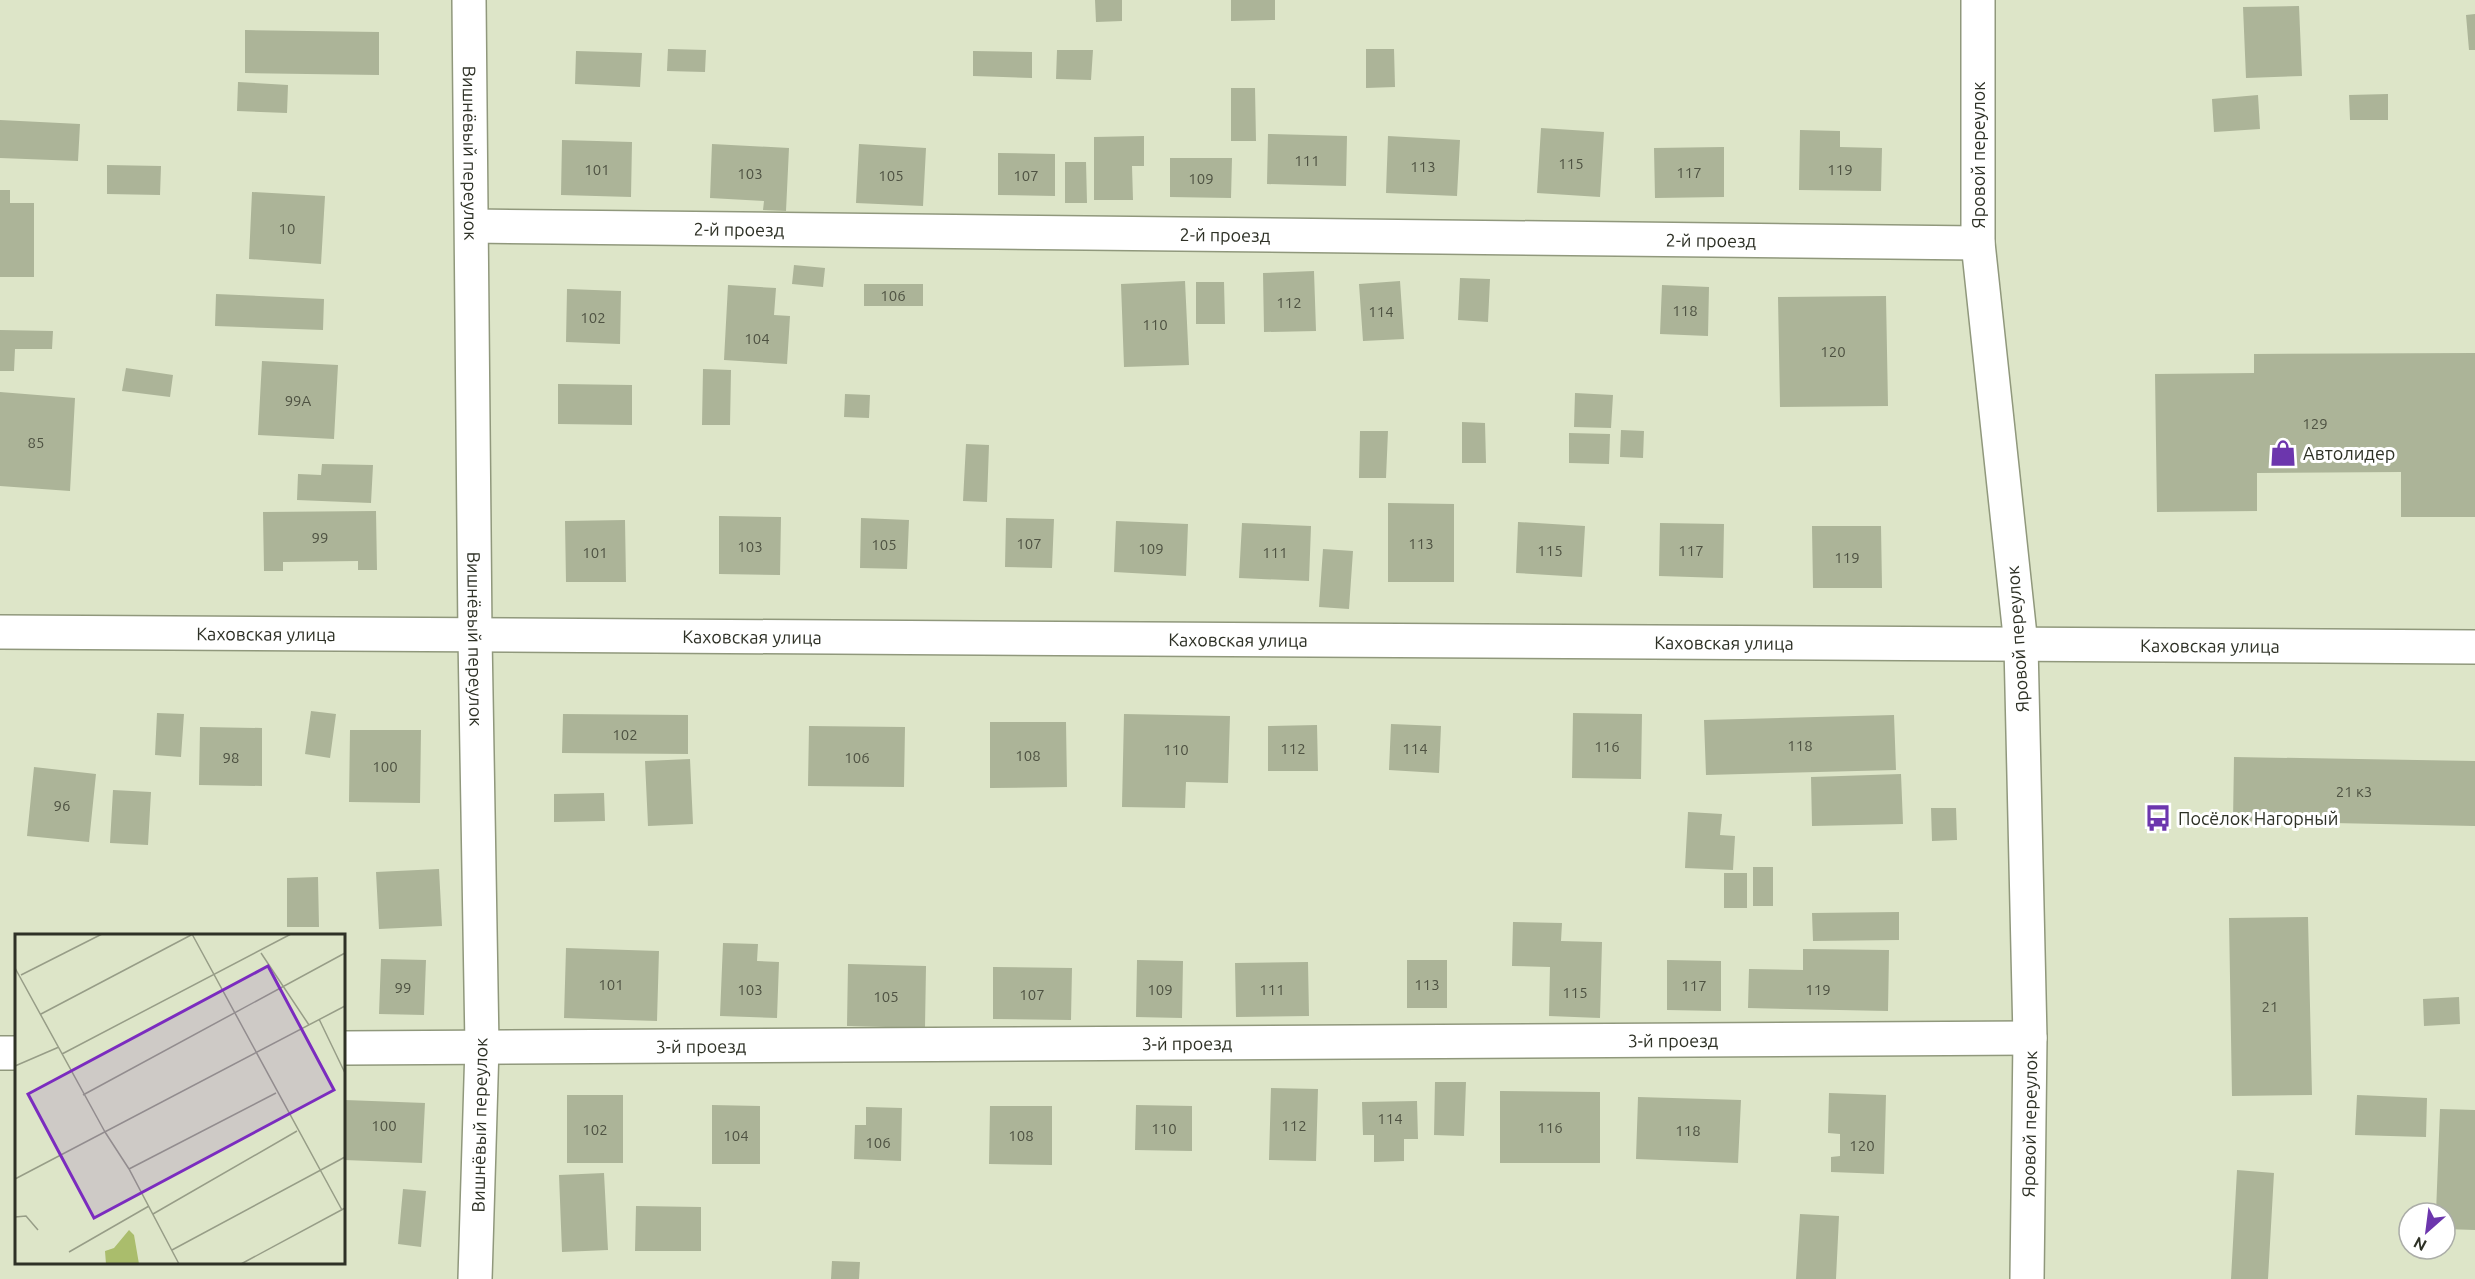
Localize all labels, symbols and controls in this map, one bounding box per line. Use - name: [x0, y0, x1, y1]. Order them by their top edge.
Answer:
- street label: Вишнёвый переулок: [460, 66, 481, 240]
- street label: Яровой переулок: [1968, 82, 1988, 228]
- house number: 111: [1294, 152, 1320, 169]
- house number: 115: [1558, 155, 1584, 172]
- house number: 113: [1410, 158, 1436, 175]
- house number: 101: [584, 161, 610, 178]
- house number: 119: [1827, 161, 1853, 178]
- house number: 117: [1676, 164, 1702, 181]
- house number: 103: [737, 165, 763, 182]
- house number: 105: [878, 167, 904, 184]
- house number: 107: [1013, 167, 1039, 184]
- house number: 109: [1188, 170, 1214, 187]
- street label: 2-й проезд: [694, 219, 785, 240]
- house number: 10: [279, 220, 295, 237]
- street label: 2-й проезд: [1179, 224, 1271, 245]
- street label: 2-й проезд: [1665, 229, 1757, 251]
- house number: 106: [880, 287, 906, 304]
- house number: 112: [1276, 294, 1302, 311]
- house number: 118: [1672, 302, 1698, 319]
- house number: 114: [1368, 303, 1394, 320]
- house number: 102: [580, 309, 606, 326]
- house number: 110: [1142, 316, 1168, 333]
- house number: 104: [744, 330, 770, 347]
- house number: 120: [1820, 343, 1846, 360]
- house number: 99А: [285, 392, 312, 409]
- house number: 129: [2302, 415, 2328, 432]
- house number: 85: [28, 434, 44, 451]
- shop icon: Автолидер: [2268, 438, 2298, 468]
- place label: Автолидер: [2303, 443, 2395, 463]
- house number: 99: [312, 529, 328, 546]
- house number: 107: [1016, 535, 1042, 552]
- house number: 113: [1408, 535, 1434, 552]
- house number: 105: [871, 536, 897, 553]
- house number: 103: [737, 538, 763, 555]
- house number: 109: [1138, 540, 1164, 557]
- house number: 115: [1537, 542, 1563, 559]
- house number: 117: [1678, 542, 1704, 559]
- house number: 101: [582, 544, 608, 561]
- house number: 111: [1262, 544, 1288, 561]
- house number: 119: [1834, 549, 1860, 566]
- street label: Вишнёвый переулок: [464, 552, 487, 727]
- street label: Яровой переулок: [2002, 565, 2032, 713]
- street label: Каховская улица: [196, 623, 336, 644]
- street label: Каховская улица: [682, 626, 822, 647]
- street label: Каховская улица: [1168, 629, 1308, 650]
- street label: Каховская улица: [1654, 632, 1794, 653]
- street label: Каховская улица: [2140, 635, 2280, 656]
- house number: 102: [612, 726, 638, 743]
- house number: 118: [1787, 737, 1813, 754]
- house number: 116: [1594, 738, 1620, 755]
- house number: 112: [1280, 740, 1306, 757]
- house number: 114: [1402, 740, 1428, 757]
- house number: 110: [1163, 741, 1189, 758]
- house number: 108: [1015, 747, 1041, 764]
- house number: 98: [223, 749, 239, 766]
- house number: 106: [844, 749, 870, 766]
- house number: 100: [372, 758, 398, 775]
- house number: 21 к3: [2336, 783, 2372, 800]
- house number: 96: [54, 797, 70, 814]
- bus stop icon: Посёлок Нагорный: [2143, 803, 2173, 833]
- place label: Посёлок Нагорный: [2178, 808, 2338, 828]
- inset map: [15, 934, 345, 1264]
- house number: 101: [598, 976, 624, 993]
- house number: 113: [1414, 976, 1440, 993]
- house number: 117: [1681, 977, 1707, 994]
- house number: 99: [395, 979, 411, 996]
- house number: 103: [737, 981, 763, 998]
- house number: 109: [1147, 981, 1173, 998]
- house number: 111: [1259, 981, 1285, 998]
- house number: 119: [1805, 981, 1831, 998]
- house number: 115: [1562, 984, 1588, 1001]
- house number: 107: [1019, 986, 1045, 1003]
- house number: 105: [873, 988, 899, 1005]
- house number: 21: [2262, 998, 2278, 1015]
- street label: 3-й проезд: [1628, 1030, 1719, 1050]
- street label: 3-й проезд: [1142, 1033, 1233, 1053]
- street label: 3-й проезд: [656, 1036, 747, 1056]
- street label: Вишнёвый переулок: [467, 1038, 491, 1212]
- street label: Яровой переулок: [2018, 1050, 2040, 1198]
- house number: 114: [1377, 1110, 1403, 1127]
- house number: 100: [371, 1117, 397, 1134]
- house number: 112: [1281, 1117, 1307, 1134]
- house number: 116: [1537, 1119, 1563, 1136]
- house number: 110: [1151, 1120, 1177, 1137]
- house number: 102: [582, 1121, 608, 1138]
- house number: 118: [1675, 1122, 1701, 1139]
- house number: 104: [723, 1127, 749, 1144]
- house number: 108: [1008, 1127, 1034, 1144]
- house number: 106: [865, 1134, 891, 1151]
- house number: 120: [1849, 1137, 1875, 1154]
- north arrow: [2397, 1201, 2457, 1261]
- text: N: [2410, 1233, 2429, 1255]

